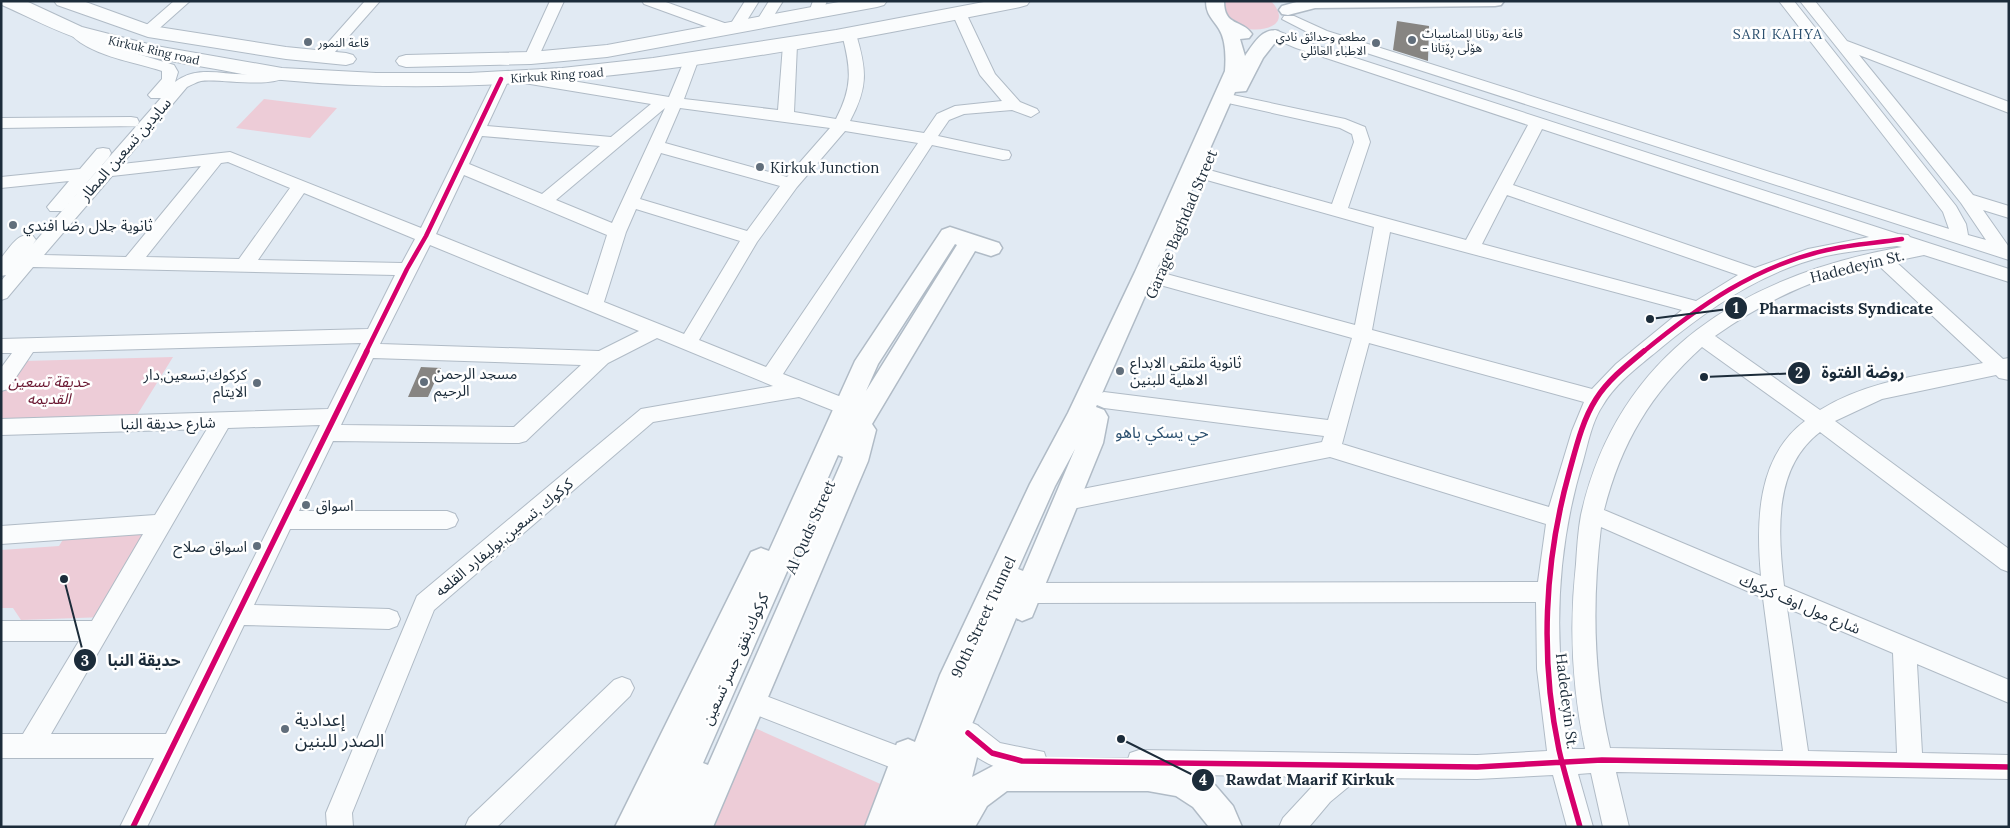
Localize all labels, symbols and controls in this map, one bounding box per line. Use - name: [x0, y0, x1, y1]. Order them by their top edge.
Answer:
- district label: SARI KAHYA: [1733, 25, 1823, 43]
- place label: قاعة روتانا للمناسبات - هۆڵی ڕۆتانا: [1422, 26, 1523, 58]
- place label: مطعم وحدائق نادي الاطباء العائلي: [1276, 29, 1366, 60]
- street label: Kirkuk Ring road: [107, 32, 201, 68]
- marker: قاعة روتانا للمناسبات - هۆڵی ڕۆتانا: [1406, 34, 1418, 46]
- place label: قاعة النمور: [317, 35, 369, 50]
- marker: قاعة النمور: [302, 36, 314, 48]
- marker: مطعم وحدائق نادي الاطباء العائلي: [1370, 37, 1382, 49]
- street label: Kirkuk Ring road: [510, 64, 604, 86]
- street label: سايدين تسعين المطار: [74, 93, 175, 205]
- street label: Garage Baghdad Street: [1141, 146, 1221, 302]
- place label: Kirkuk Junction: [770, 158, 879, 177]
- marker: Kirkuk Junction: [754, 161, 766, 173]
- place label: ثانوية جلال رضا افندي: [23, 216, 153, 237]
- marker: ثانوية جلال رضا افندي: [7, 219, 19, 231]
- street label: Hadedeyin St.: [1808, 245, 1906, 287]
- callout: Pharmacists Syndicate: [1723, 293, 1943, 324]
- text: 1: [1733, 298, 1739, 317]
- text: Pharmacists Syndicate: [1759, 298, 1933, 318]
- place label: ثانوية ملتقى الابداع الاهلية للبنين: [1130, 353, 1242, 389]
- callout: روضة الفتوة: [1787, 357, 1915, 388]
- text: روضة الفتوة: [1821, 362, 1905, 382]
- text: 2: [1795, 363, 1803, 382]
- place label: مسجد الرحمن الرحيم: [434, 364, 517, 402]
- place label: كركوك,تسعين,دار الايتام: [143, 365, 248, 403]
- marker: ثانوية ملتقى الابداع الاهلية للبنين: [1114, 365, 1126, 377]
- park label: حديقة تسعين القديمه: [8, 372, 90, 408]
- marker: مسجد الرحمن الرحيم: [418, 376, 430, 388]
- marker: كركوك,تسعين,دار الايتام: [251, 377, 263, 389]
- street label: شارع حديقة النبا: [120, 413, 216, 436]
- district label: حي يسكي باهو: [1115, 422, 1209, 445]
- street label: كركوك ,تسعين,بوليفارد القلعه: [431, 473, 577, 600]
- street label: Al Quds Street: [780, 477, 839, 578]
- place label: اسواق: [316, 496, 354, 515]
- marker: اسواق: [300, 499, 312, 511]
- place label: اسواق صلاح: [173, 537, 247, 559]
- marker: اسواق صلاح: [251, 540, 263, 552]
- street label: 90th Street Tunnel: [947, 553, 1019, 681]
- street label: شارع مول اوف كركوك: [1736, 570, 1864, 641]
- street label: كركوك,نفق جسر تسعين: [697, 589, 774, 728]
- callout: حديقة النبا: [72, 645, 190, 676]
- text: حديقة النبا: [107, 650, 181, 670]
- text: 3: [81, 651, 89, 670]
- street label: Hadedeyin St.: [1552, 652, 1582, 750]
- place label: إعدادية الصدر للبنين: [295, 708, 384, 752]
- marker: إعدادية الصدر للبنين: [279, 723, 291, 735]
- callout: Rawdat Maarif Kirkuk: [1191, 764, 1404, 795]
- text: Rawdat Maarif Kirkuk: [1226, 769, 1395, 789]
- text: 4: [1199, 770, 1207, 789]

